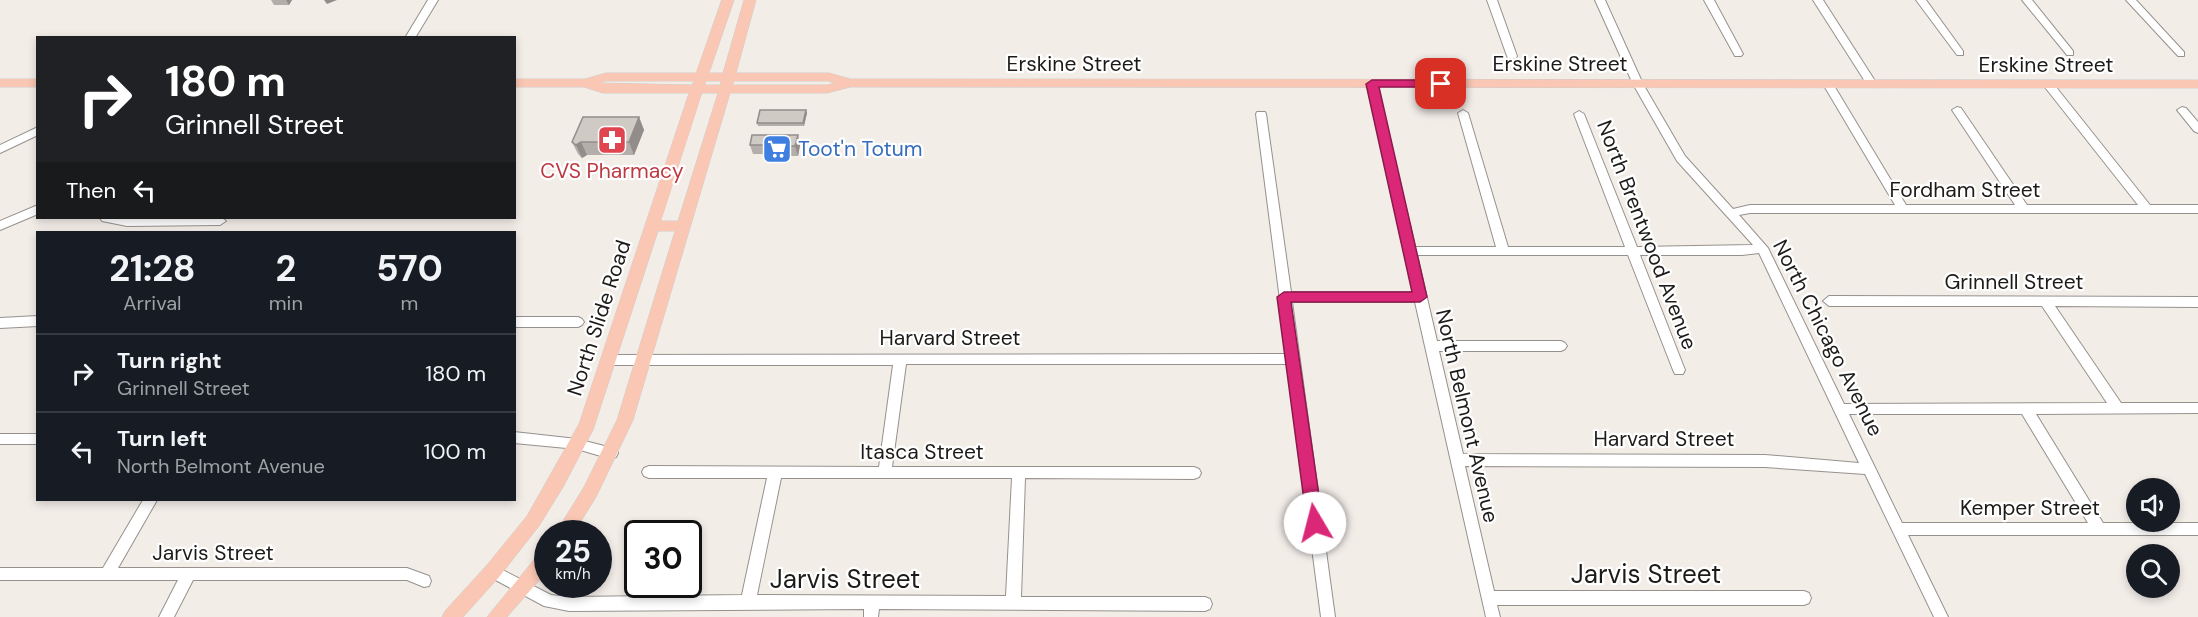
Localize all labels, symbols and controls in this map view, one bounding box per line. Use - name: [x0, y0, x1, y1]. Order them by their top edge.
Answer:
- street label: Erskine Street: [1007, 50, 1141, 78]
- street label: Erskine Street: [1493, 50, 1627, 78]
- street label: Erskine Street: [1979, 51, 2113, 79]
- text: 180 m: [165, 54, 286, 109]
- pin: [1415, 58, 1466, 109]
- icon: right: [66, 60, 144, 138]
- icon: arrive: [1424, 67, 1457, 100]
- text: Grinnell Street: [165, 107, 344, 142]
- street label: North Brentwood Avenue: [1590, 116, 1704, 354]
- pharmacy icon: CVS Pharmacy: [596, 124, 628, 156]
- supermarket icon: Toot'n Totum: [761, 133, 793, 165]
- place label: Toot'n Totum: [798, 135, 923, 163]
- place label: CVS Pharmacy: [540, 157, 684, 185]
- icon: left: [128, 174, 161, 207]
- text: Then: [66, 176, 116, 205]
- street label: Fordham Street: [1889, 176, 2041, 204]
- street label: North Chicago Avenue: [1766, 235, 1890, 441]
- street label: North Slide Road: [561, 237, 637, 399]
- text: 21:28: [109, 245, 196, 292]
- text: 2: [275, 245, 296, 292]
- text: 570: [376, 245, 443, 292]
- street label: Grinnell Street: [1944, 268, 2084, 296]
- text: Arrival: [123, 290, 182, 316]
- text: min: [269, 290, 303, 316]
- text: m: [401, 290, 418, 316]
- street label: North Belmont Avenue: [1429, 306, 1505, 526]
- street label: Harvard Street: [879, 324, 1021, 352]
- text: Turn right: [117, 346, 222, 375]
- icon: right: [66, 357, 99, 390]
- text: 180 m: [425, 359, 486, 388]
- text: Grinnell Street: [117, 375, 250, 401]
- text: Turn left: [117, 424, 207, 453]
- street label: Harvard Street: [1593, 425, 1735, 453]
- icon: left: [66, 435, 99, 468]
- text: 100 m: [424, 437, 486, 466]
- street label: Itasca Street: [860, 438, 984, 466]
- text: North Belmont Avenue: [117, 453, 325, 479]
- map controls: [2126, 478, 2180, 598]
- button: sound: [2126, 478, 2180, 532]
- position arrow: [1283, 491, 1347, 555]
- street label: Kemper Street: [1960, 494, 2100, 522]
- speed limit sign: 30: [624, 520, 702, 598]
- text: 25: [555, 532, 591, 571]
- street label: Jarvis Street: [152, 539, 274, 567]
- button: search: [2126, 544, 2180, 598]
- street label: Jarvis Street: [1571, 557, 1721, 591]
- street label: Jarvis Street: [770, 562, 920, 596]
- text: km/h: [555, 564, 591, 584]

